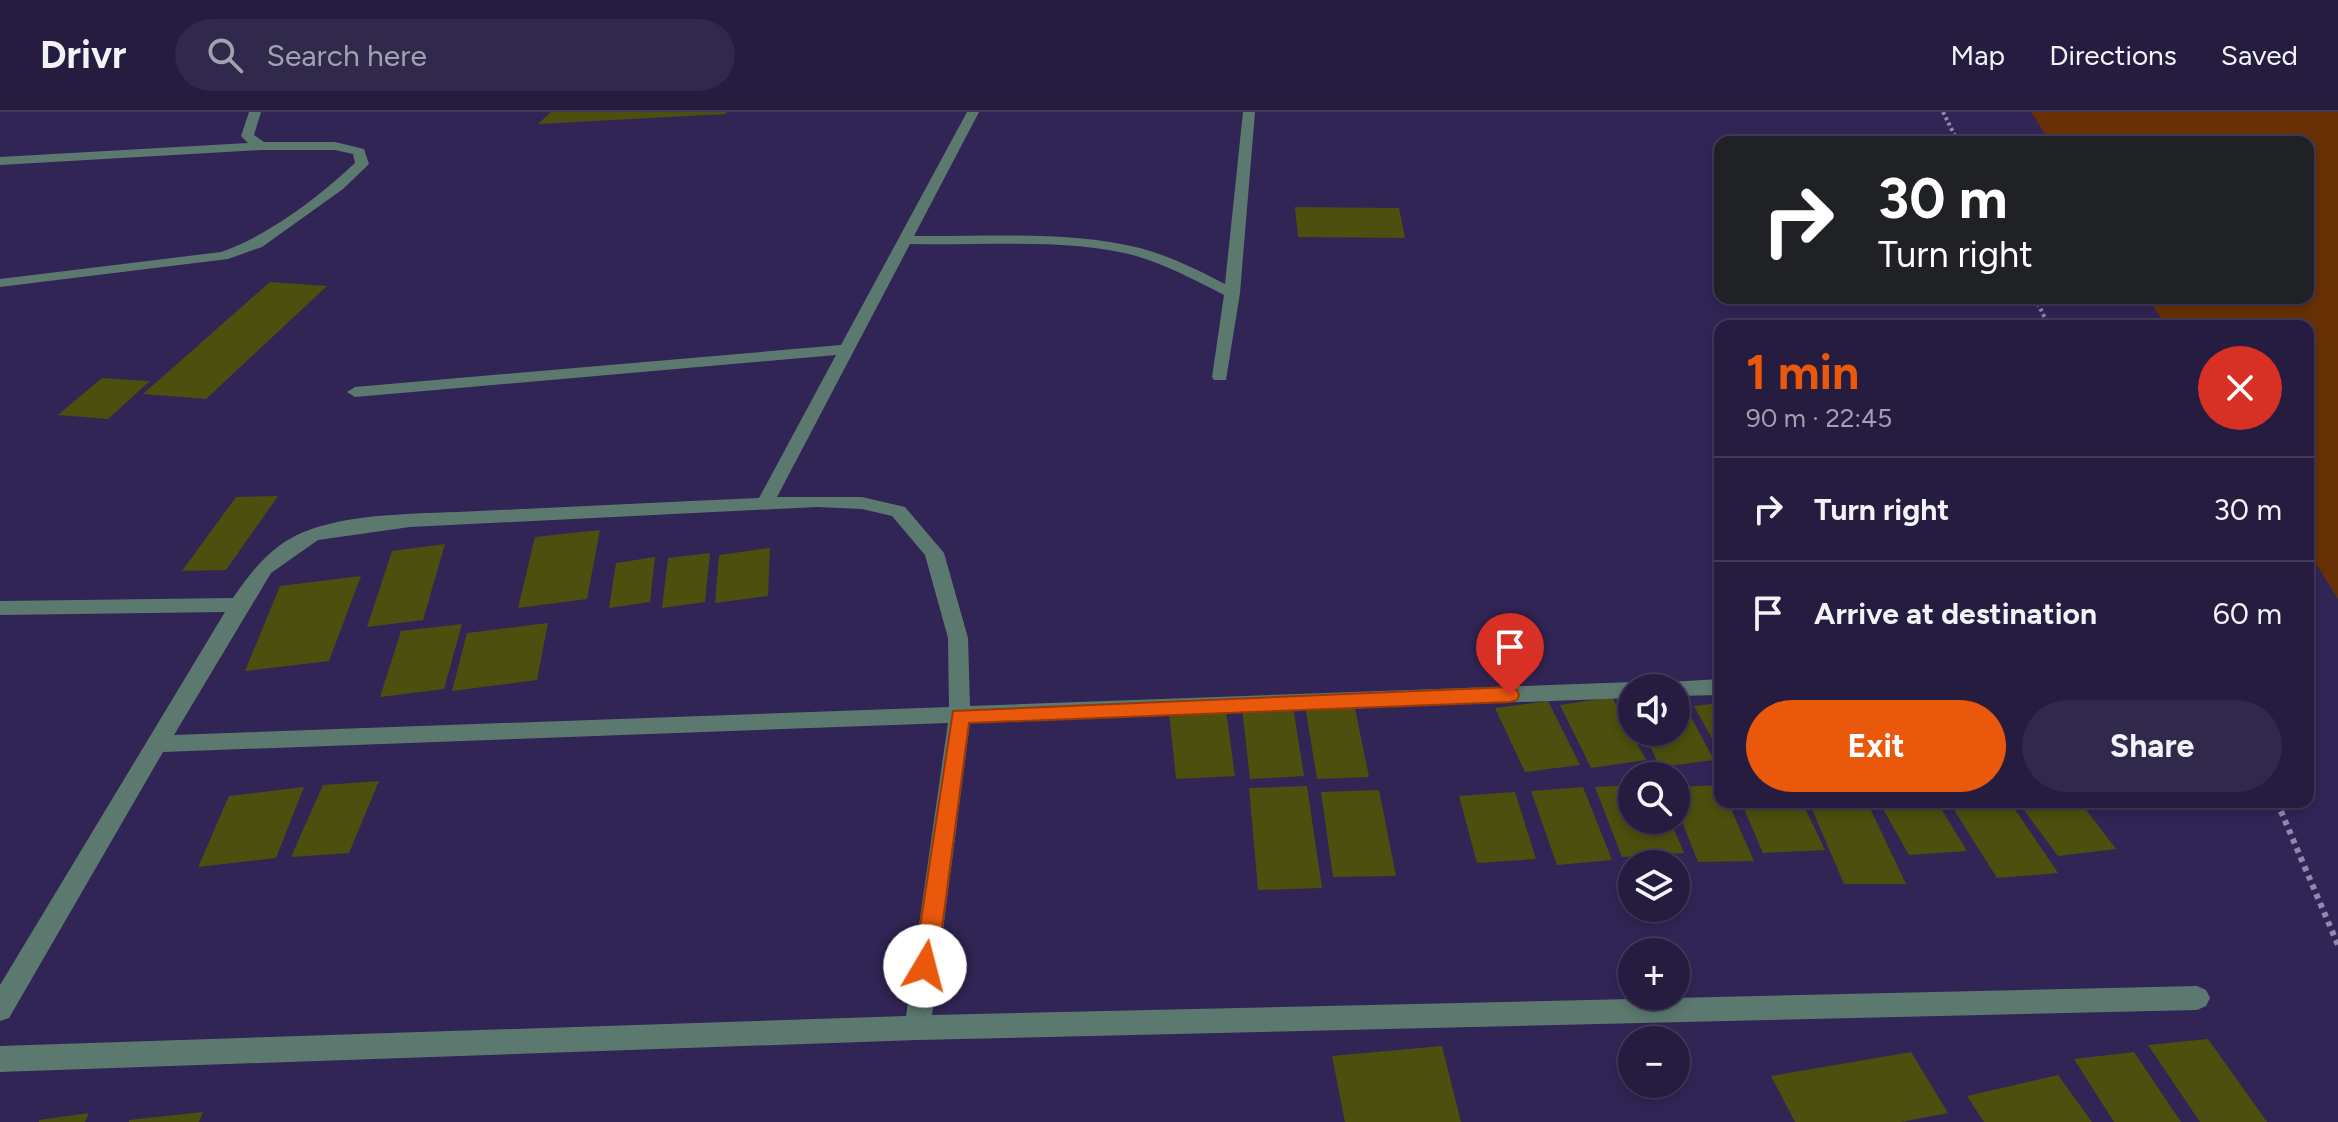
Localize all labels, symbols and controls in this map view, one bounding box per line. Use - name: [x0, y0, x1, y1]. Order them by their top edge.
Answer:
- search box: [175, 19, 735, 91]
- text: Drivr: [40, 32, 127, 78]
- icon: search: [203, 33, 247, 77]
- text: Search here: [267, 37, 427, 74]
- text: Map: [1951, 38, 2005, 72]
- text: Directions: [2049, 38, 2177, 72]
- text: Saved: [2221, 38, 2298, 72]
- text: 30 m: [1878, 165, 2008, 232]
- icon: right: [1746, 168, 1850, 272]
- text: Turn right: [1878, 233, 2033, 276]
- text: 1 min: [1746, 343, 1859, 401]
- button: close: [2198, 346, 2282, 430]
- text: 90 m · 22:45: [1746, 402, 1892, 434]
- icon: right: [1746, 487, 1790, 531]
- text: Turn right: [1814, 491, 1949, 528]
- text: 30 m: [2214, 491, 2282, 528]
- icon: arrive: [1746, 591, 1790, 635]
- text: Arrive at destination: [1814, 595, 2097, 632]
- text: 60 m: [2213, 595, 2282, 632]
- pin: [1476, 613, 1544, 695]
- icon: arrive: [1488, 625, 1532, 669]
- map controls: [1618, 674, 1690, 1098]
- button: sound: [1618, 674, 1690, 746]
- button: Exit: [1746, 700, 2006, 792]
- button: Share: [2022, 700, 2282, 792]
- button: search: [1618, 762, 1690, 834]
- button: layers: [1618, 850, 1690, 922]
- position arrow: [883, 924, 967, 1008]
- button: +: [1618, 938, 1690, 1010]
- button: −: [1618, 1026, 1690, 1098]

